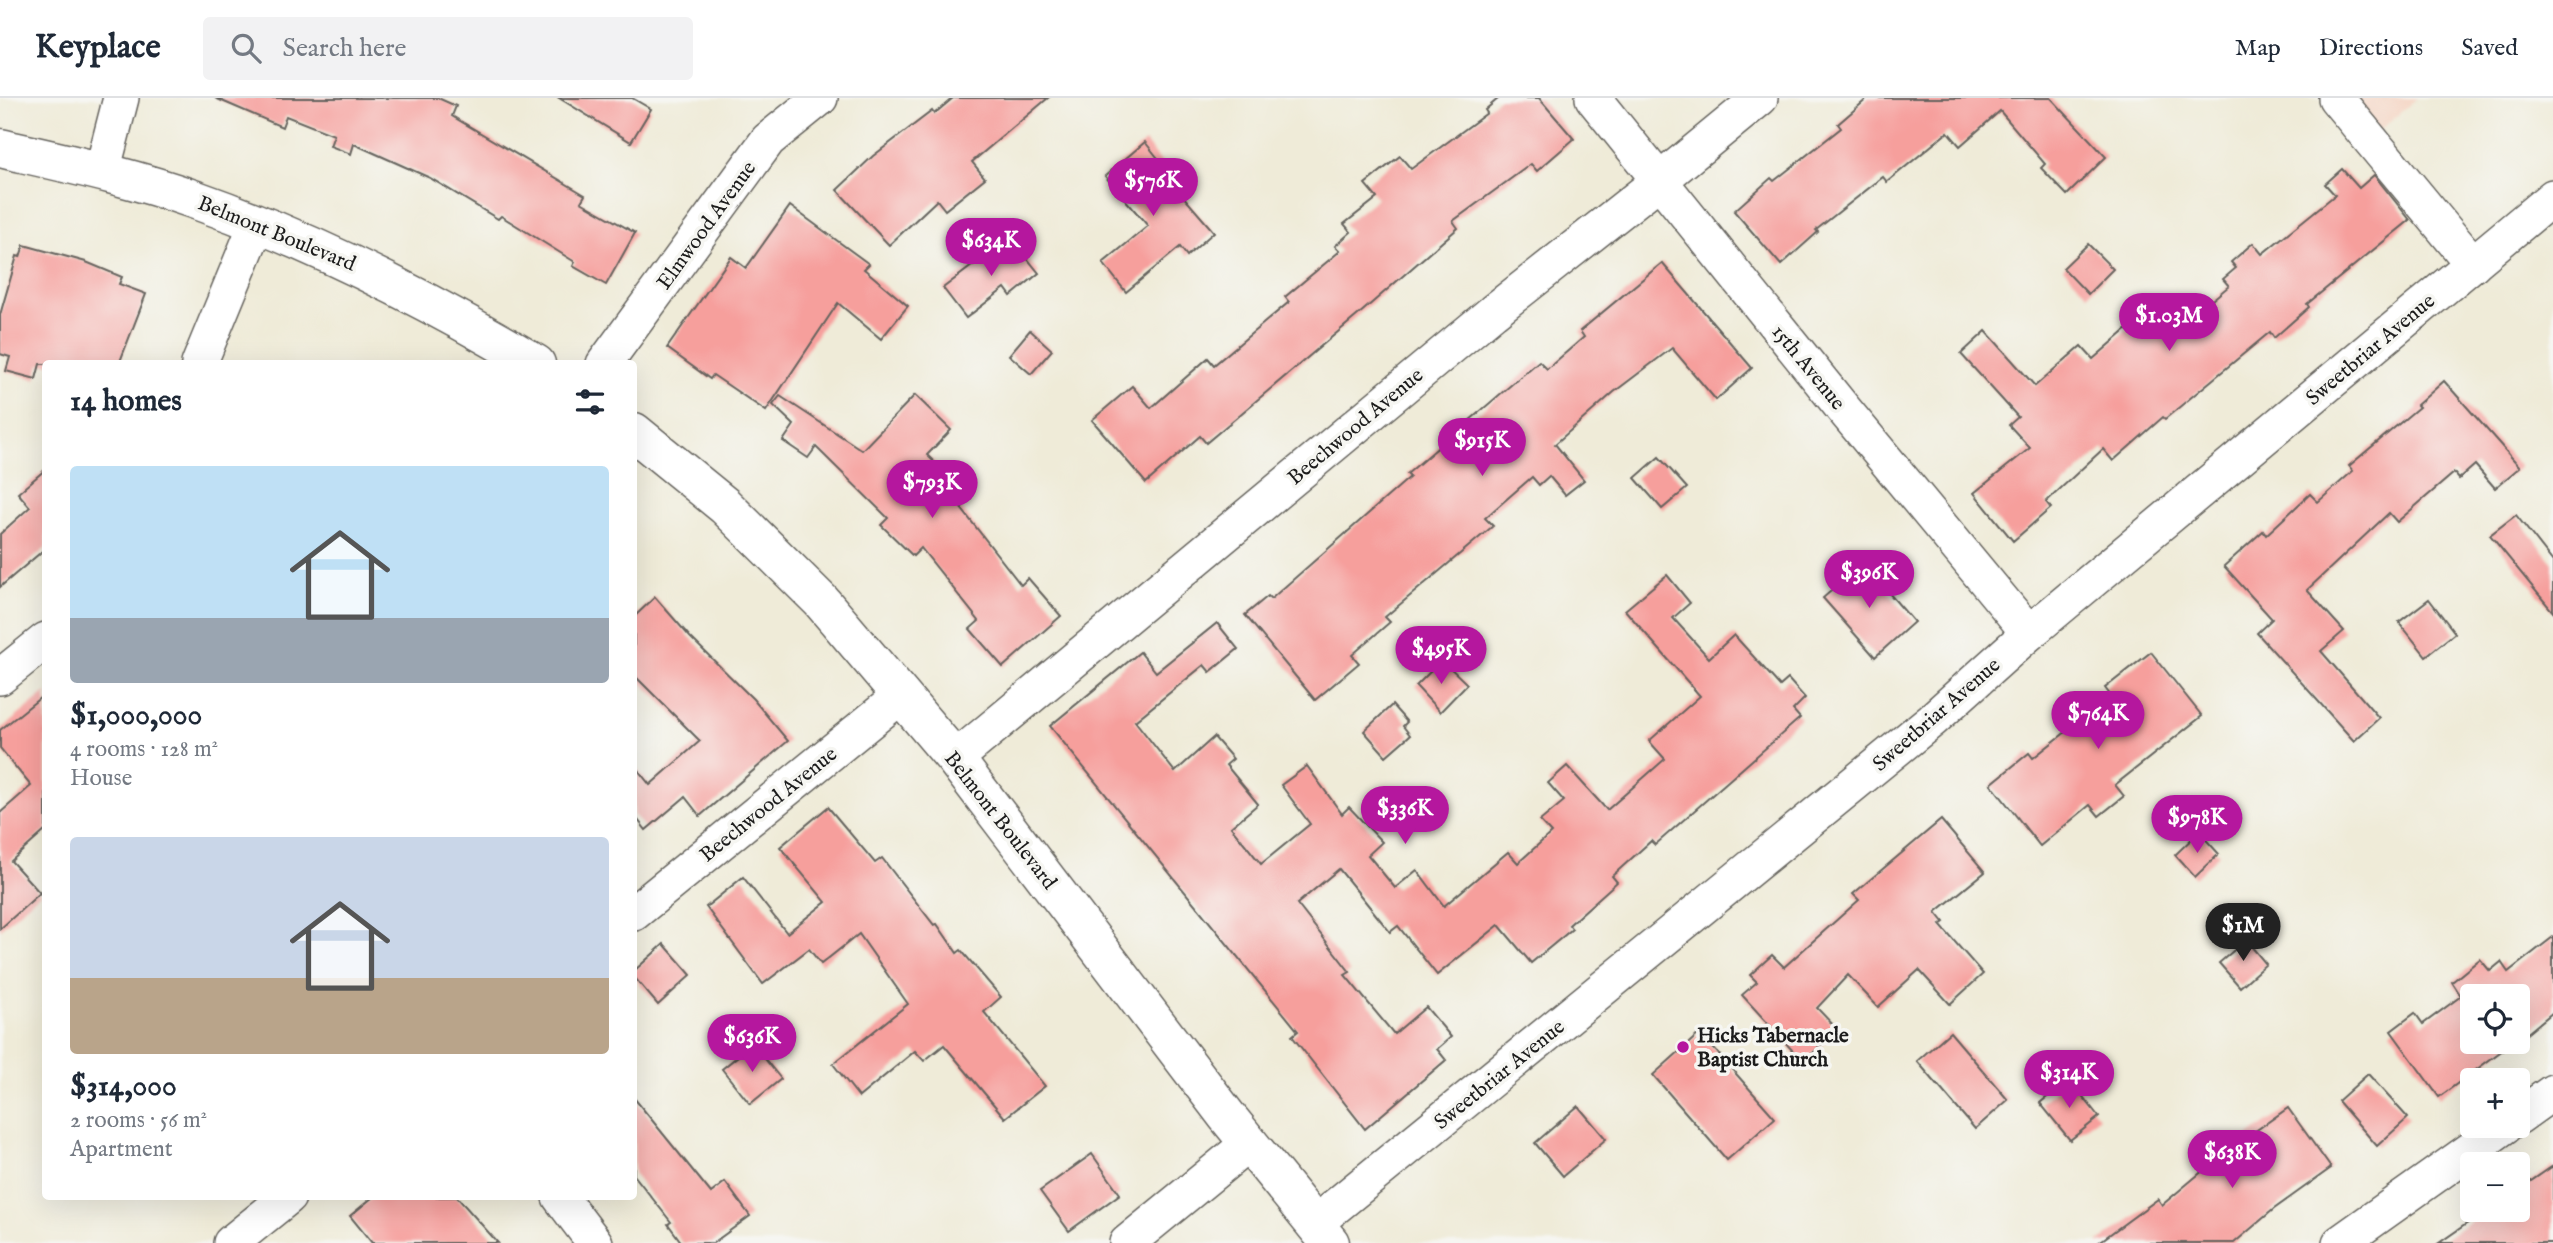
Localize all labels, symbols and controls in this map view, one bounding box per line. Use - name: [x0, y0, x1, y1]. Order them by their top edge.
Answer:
- search box: [203, 17, 693, 80]
- text: Keyplace: [35, 27, 161, 69]
- icon: search: [227, 29, 265, 67]
- text: Search here: [283, 32, 407, 65]
- text: Map: [2235, 33, 2281, 64]
- text: Directions: [2319, 33, 2423, 64]
- text: Saved: [2461, 33, 2518, 64]
- street label: Elmwood Avenue: [651, 156, 763, 295]
- pin: $576K: [1104, 158, 1202, 218]
- text: $576K: [1124, 166, 1182, 195]
- street label: Belmont Boulevard: [193, 190, 360, 279]
- pin: $634K: [942, 218, 1040, 278]
- text: $634K: [962, 226, 1020, 255]
- street label: Sweetbriar Avenue: [2301, 288, 2441, 412]
- pin: $1.03M: [2112, 294, 2226, 353]
- text: $1.03M: [2135, 301, 2203, 330]
- street label: 15th Avenue: [1765, 320, 1851, 417]
- street label: Beechwood Avenue: [1282, 362, 1430, 492]
- text: 14 homes: [70, 383, 182, 421]
- icon: filters: [571, 383, 609, 421]
- pin: $915K: [1433, 418, 1531, 478]
- text: $915K: [1454, 426, 1510, 455]
- pin: $793K: [883, 460, 981, 520]
- text: $793K: [903, 468, 961, 497]
- icon: home: [277, 512, 403, 638]
- pin: $396K: [1820, 550, 1918, 610]
- text: $396K: [1840, 558, 1898, 587]
- pin: $495K: [1392, 626, 1490, 686]
- text: $495K: [1411, 634, 1471, 663]
- street label: Sweetbriar Avenue: [1867, 652, 2007, 778]
- pin: $764K: [2049, 692, 2147, 751]
- text: $1,000,000: [70, 697, 202, 735]
- text: $764K: [2067, 699, 2129, 728]
- text: 4 rooms · 128 m²: [70, 735, 218, 764]
- street label: Beechwood Avenue: [695, 741, 843, 869]
- street label: Belmont Boulevard: [937, 746, 1063, 896]
- text: House: [70, 764, 132, 793]
- pin: $336K: [1356, 786, 1454, 846]
- text: $336K: [1377, 794, 1433, 823]
- pin: $978K: [2148, 796, 2246, 855]
- text: $978K: [2167, 803, 2227, 832]
- icon: home: [277, 883, 403, 1009]
- pin: $1M: [2209, 904, 2277, 963]
- text: $1M: [2222, 911, 2264, 940]
- map controls: [2460, 984, 2530, 1222]
- button: locate: [2460, 984, 2530, 1054]
- pin: $636K: [703, 1014, 801, 1074]
- street label: Sweetbriar Avenue: [1429, 1014, 1571, 1136]
- text: $636K: [723, 1022, 781, 1051]
- place label: Hicks Tabernacle Baptist Church: [1697, 1023, 1849, 1074]
- marker: Hicks Tabernacle Baptist Church: [1675, 1039, 1691, 1055]
- pin: $314K: [2020, 1051, 2118, 1110]
- text: $314K: [2040, 1058, 2098, 1087]
- text: $314,000: [70, 1068, 177, 1106]
- button: +: [2460, 1068, 2530, 1138]
- text: 2 rooms · 56 m²: [70, 1106, 207, 1135]
- pin: $638K: [2183, 1130, 2281, 1190]
- text: Apartment: [70, 1135, 173, 1164]
- text: $638K: [2204, 1138, 2260, 1167]
- button: −: [2460, 1152, 2530, 1222]

